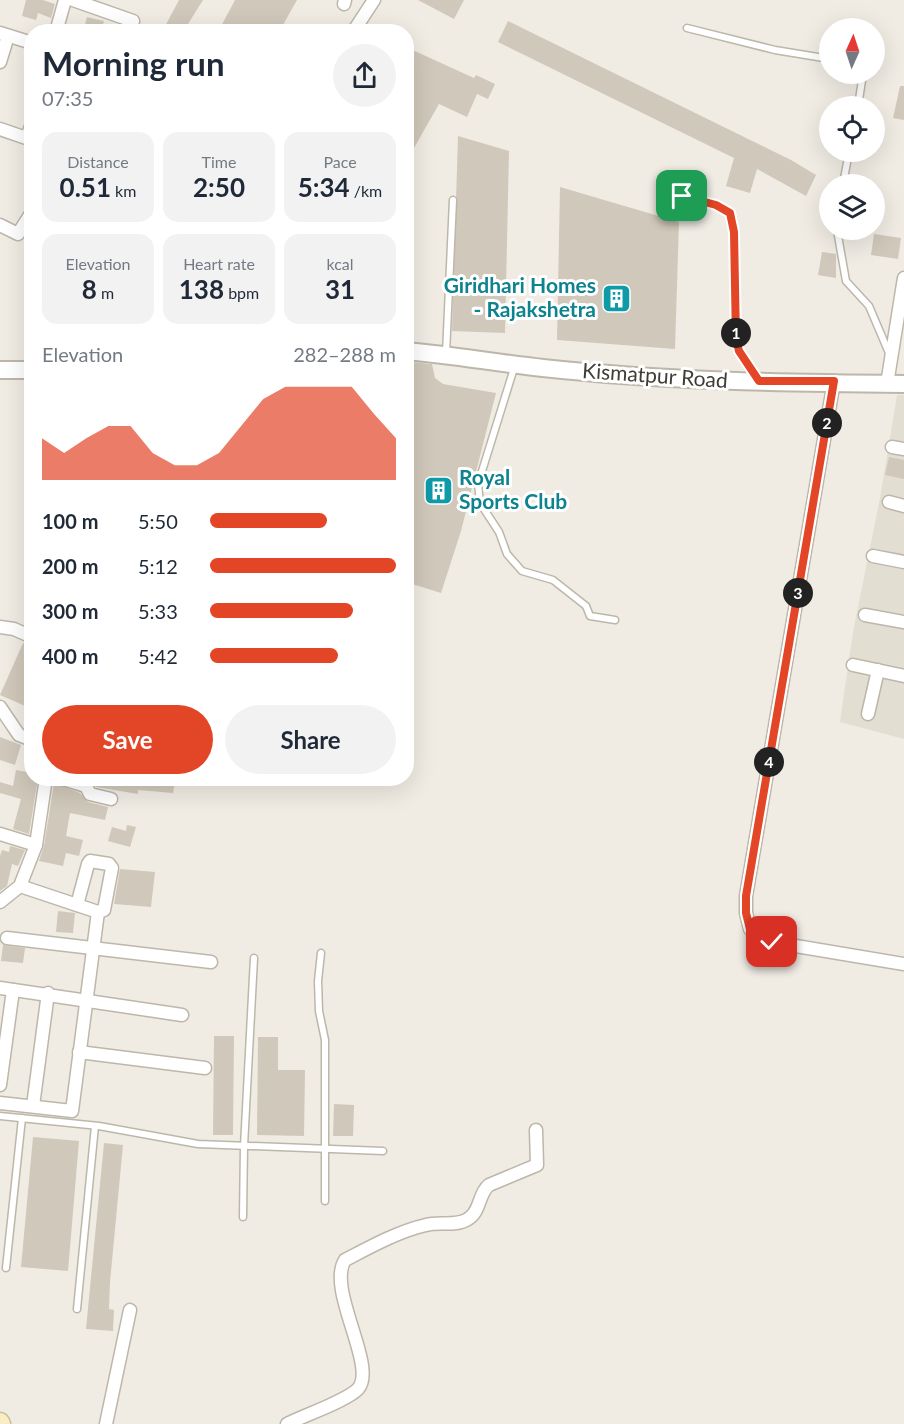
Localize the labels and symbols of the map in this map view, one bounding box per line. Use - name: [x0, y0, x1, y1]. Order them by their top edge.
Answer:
- north arrow: [819, 18, 885, 84]
- pin: [656, 170, 707, 221]
- place label: Giridhari Homes - Rajakshetra: [444, 272, 596, 321]
- building icon: Giridhari Homes - Rajakshetra: [601, 282, 633, 314]
- pin: 1: [721, 318, 751, 348]
- street label: Kismatpur Road: [582, 357, 729, 392]
- pin: 2: [812, 408, 842, 438]
- place label: Royal Sports Club: [459, 464, 567, 513]
- building icon: Royal Sports Club: [422, 474, 454, 506]
- pin: 3: [783, 578, 813, 608]
- pin: 4: [754, 747, 784, 777]
- pin: [746, 916, 797, 967]

